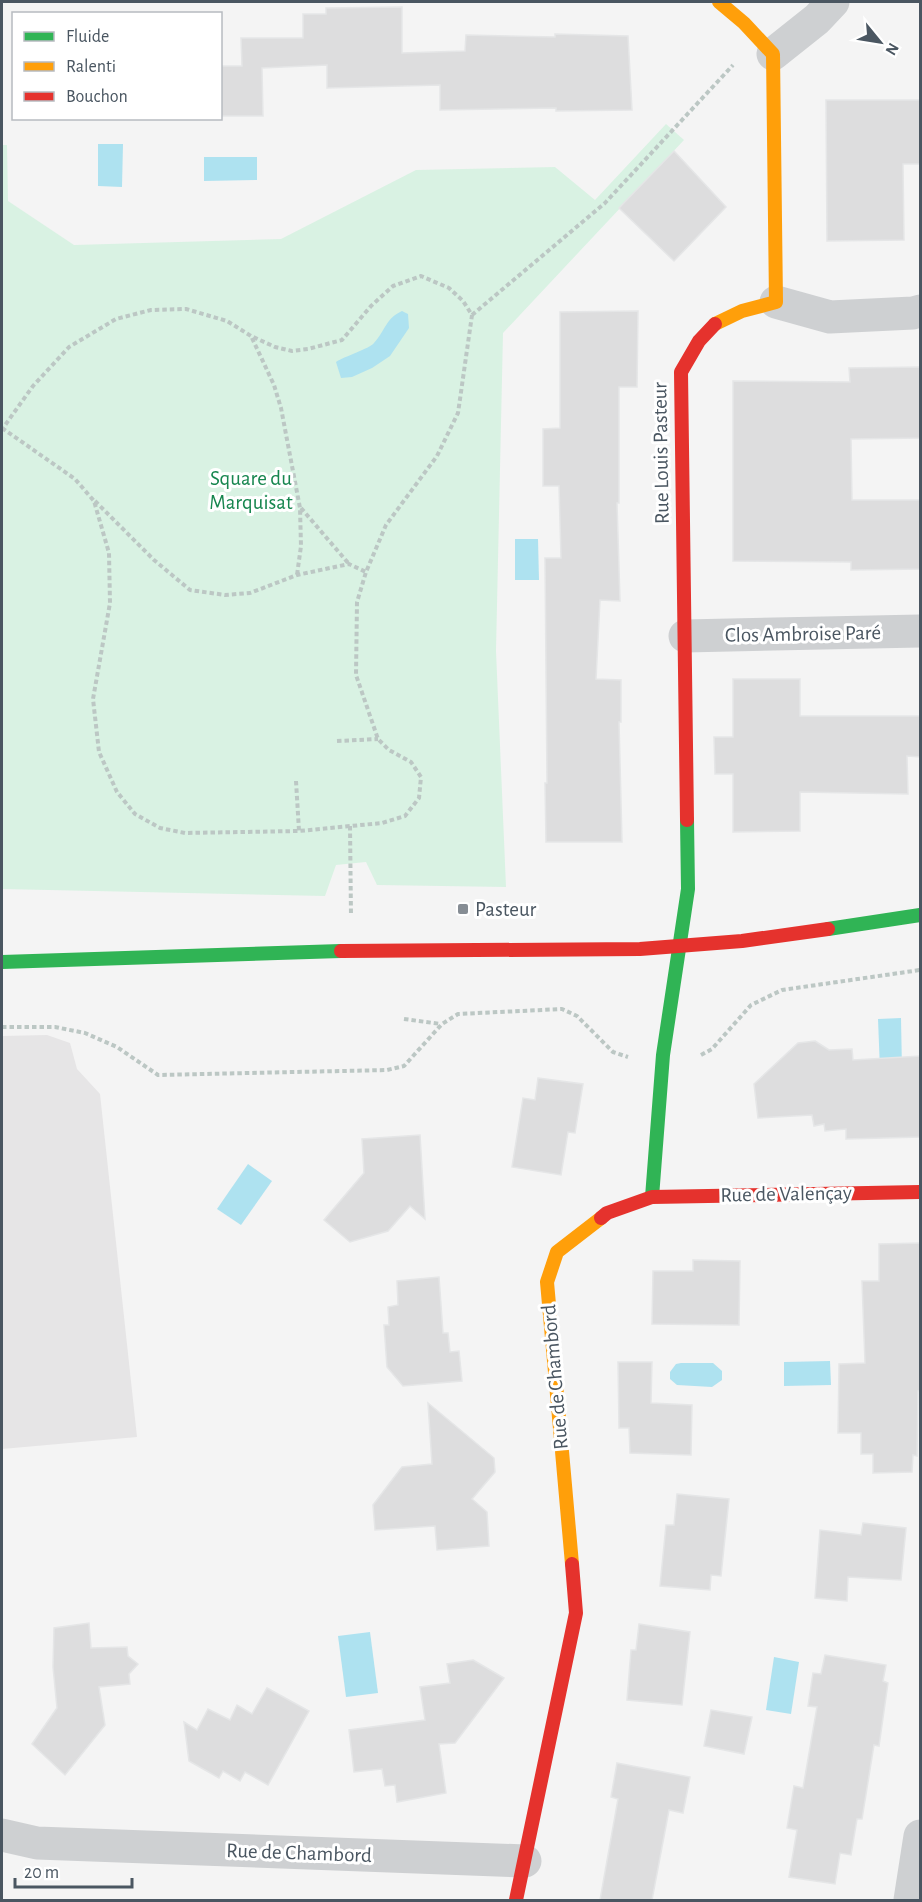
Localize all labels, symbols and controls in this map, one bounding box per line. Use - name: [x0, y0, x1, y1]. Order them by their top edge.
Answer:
- legend: [12, 12, 222, 120]
- north arrow: [850, 12, 910, 72]
- text: Fluide: [66, 28, 109, 46]
- text: N: [882, 40, 902, 58]
- text: Ralenti: [66, 58, 116, 76]
- text: Bouchon: [66, 88, 128, 106]
- street label: Rue Louis Pasteur: [649, 382, 673, 524]
- park label: Square du Marquisat: [209, 468, 293, 513]
- street label: Clos Ambroise Paré: [725, 622, 881, 646]
- place label: Pasteur: [475, 899, 536, 920]
- marker: Pasteur: [456, 902, 470, 916]
- street label: Rue de Valençay: [720, 1182, 852, 1206]
- street label: Rue de Chambord: [538, 1303, 572, 1451]
- street label: Rue de Chambord: [226, 1840, 372, 1866]
- scale bar: [15, 1851, 132, 1889]
- text: 20 m: [24, 1864, 59, 1882]

